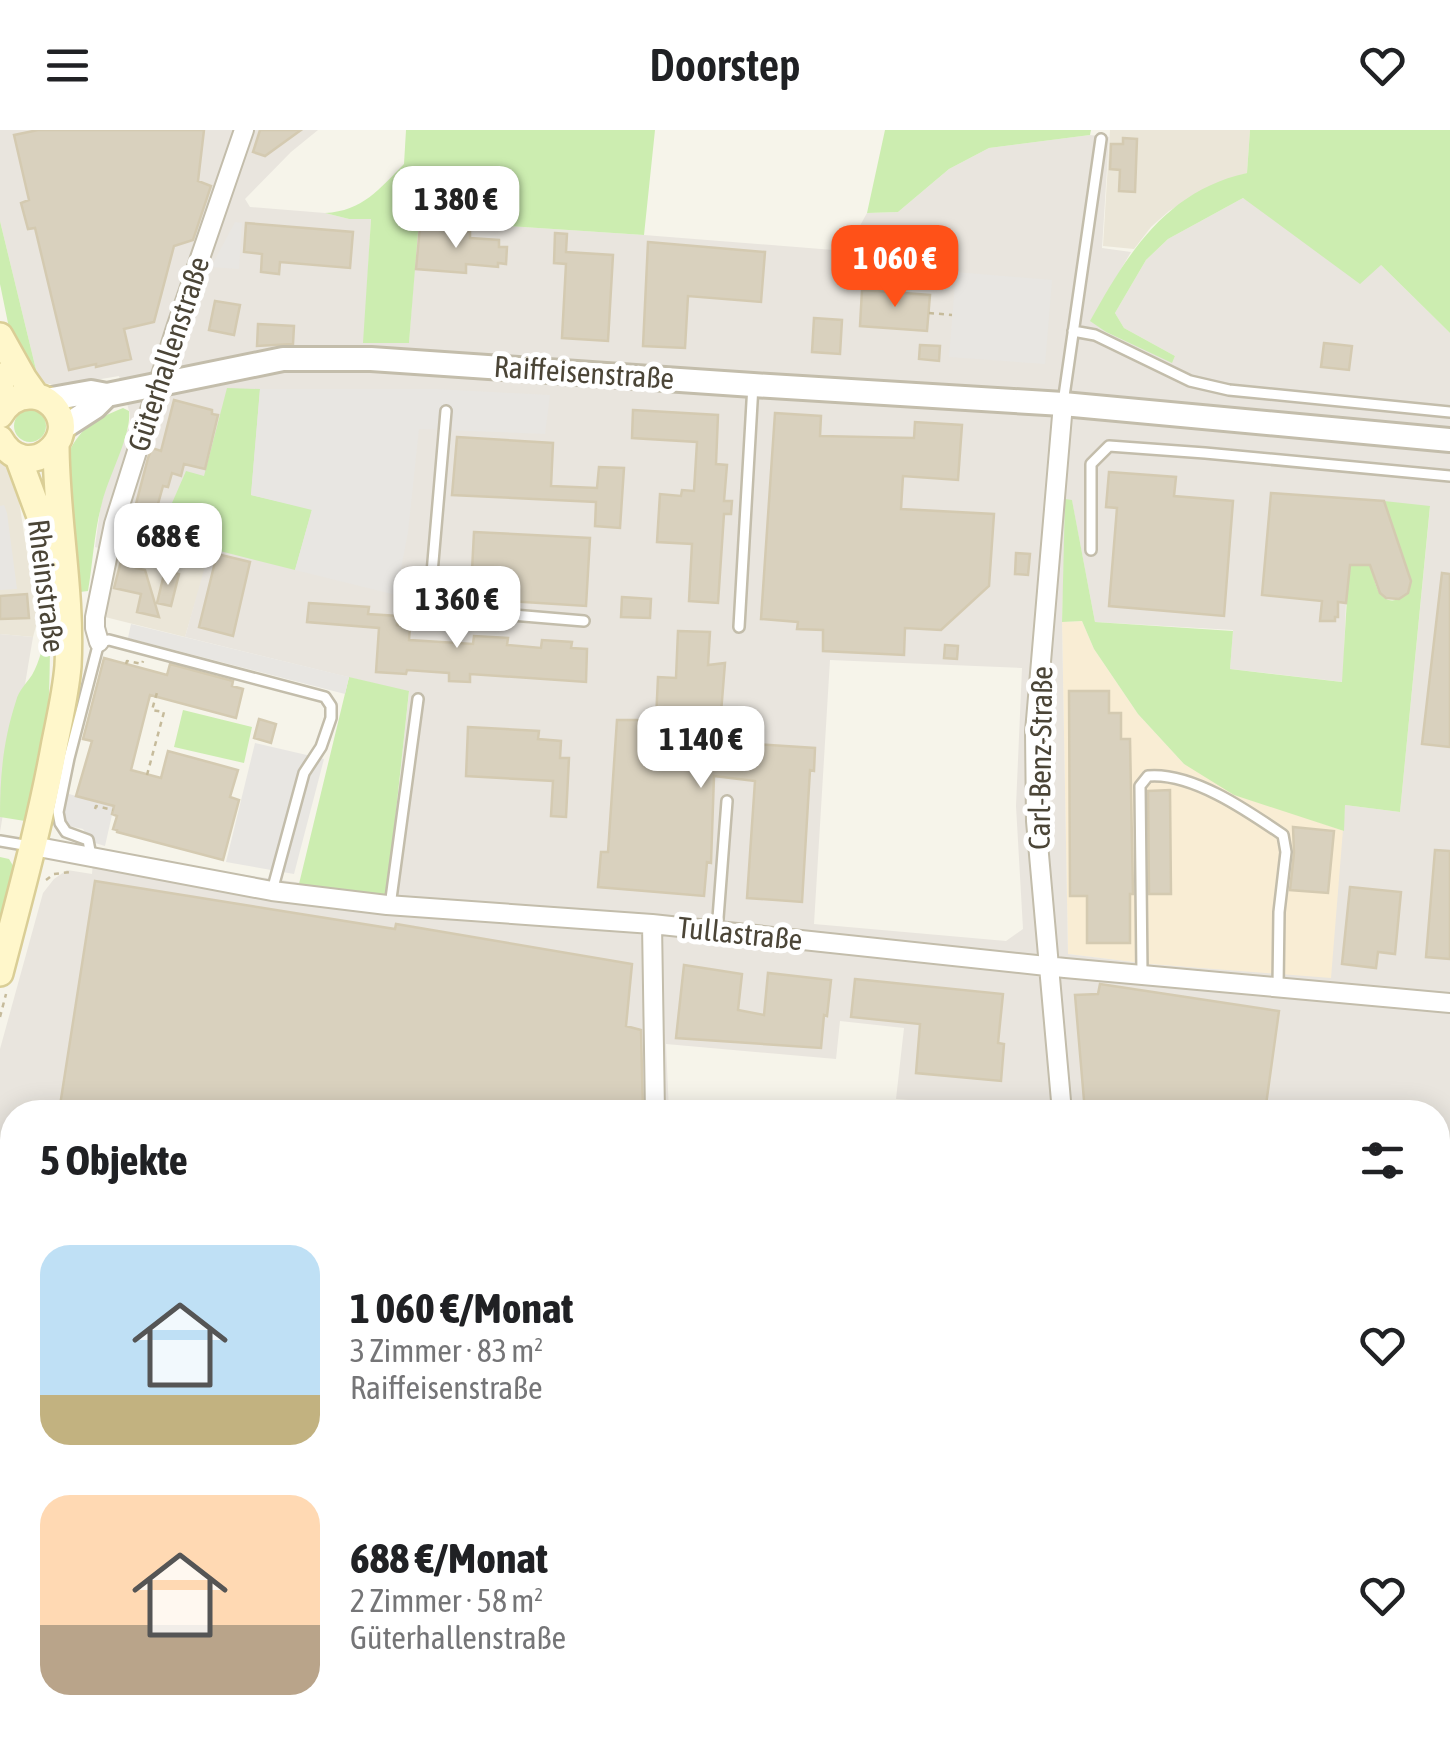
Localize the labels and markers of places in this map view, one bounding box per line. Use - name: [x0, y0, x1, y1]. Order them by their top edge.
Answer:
- pin: 1 380 €: [364, 166, 548, 251]
- pin: 1 060 €: [803, 225, 987, 310]
- pin: 688 €: [98, 503, 238, 588]
- pin: 1 360 €: [365, 566, 549, 651]
- pin: 1 140 €: [609, 706, 793, 791]

